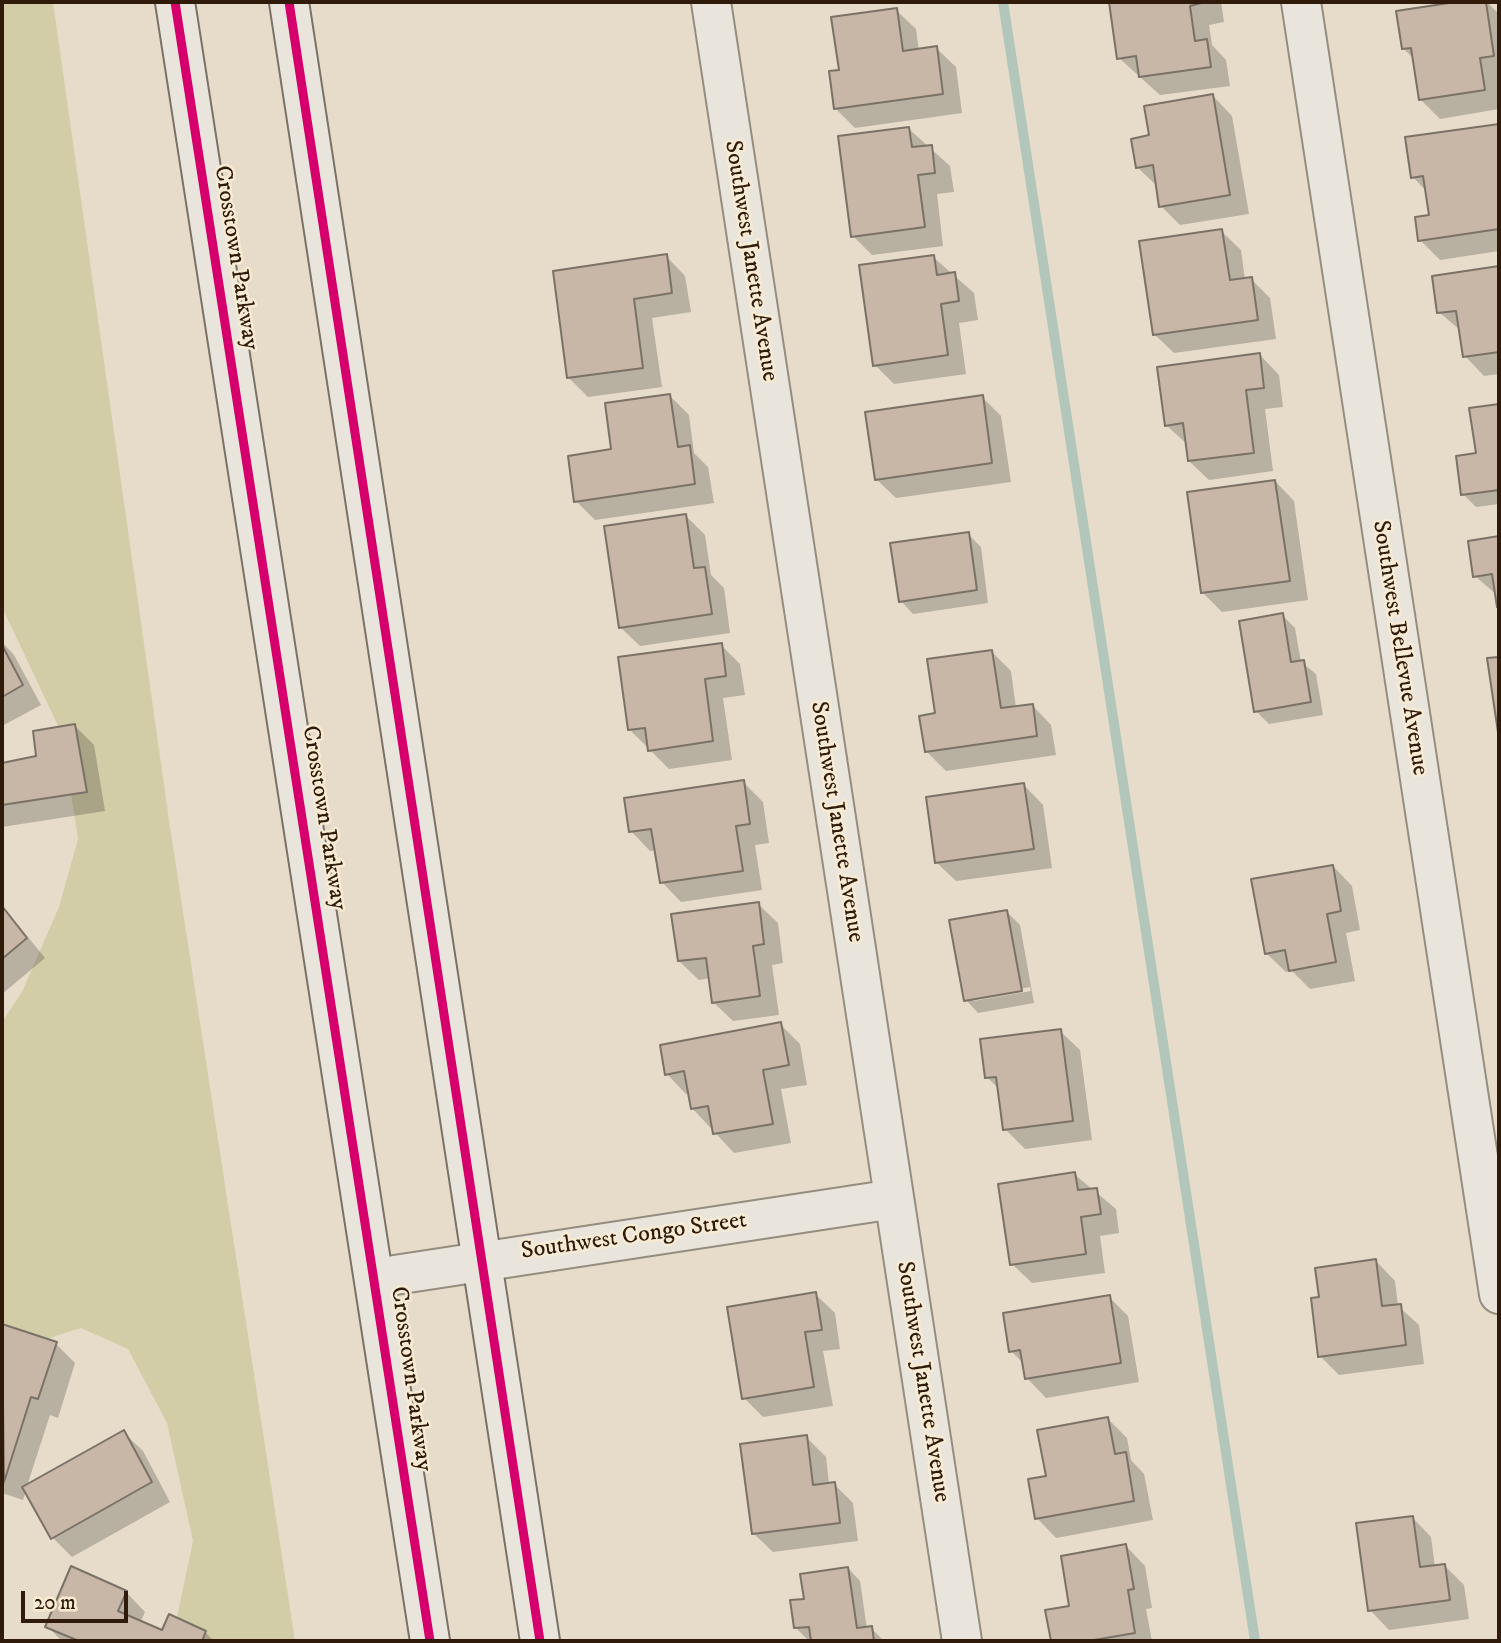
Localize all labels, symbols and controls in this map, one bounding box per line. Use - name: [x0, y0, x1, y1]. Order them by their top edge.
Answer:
- street label: Southwest Janette Avenue: [717, 139, 783, 383]
- street label: Crosstown Parkway: [206, 164, 264, 352]
- street label: Southwest Bellevue Avenue: [1365, 518, 1433, 778]
- street label: Southwest Janette Avenue: [803, 700, 869, 944]
- street label: Crosstown Parkway: [294, 724, 352, 912]
- street label: Southwest Congo Street: [519, 1207, 749, 1267]
- street label: Southwest Janette Avenue: [889, 1260, 955, 1504]
- street label: Crosstown Parkway: [383, 1285, 437, 1473]
- scale bar: [24, 1576, 131, 1620]
- text: 20 m: [34, 1590, 76, 1616]

